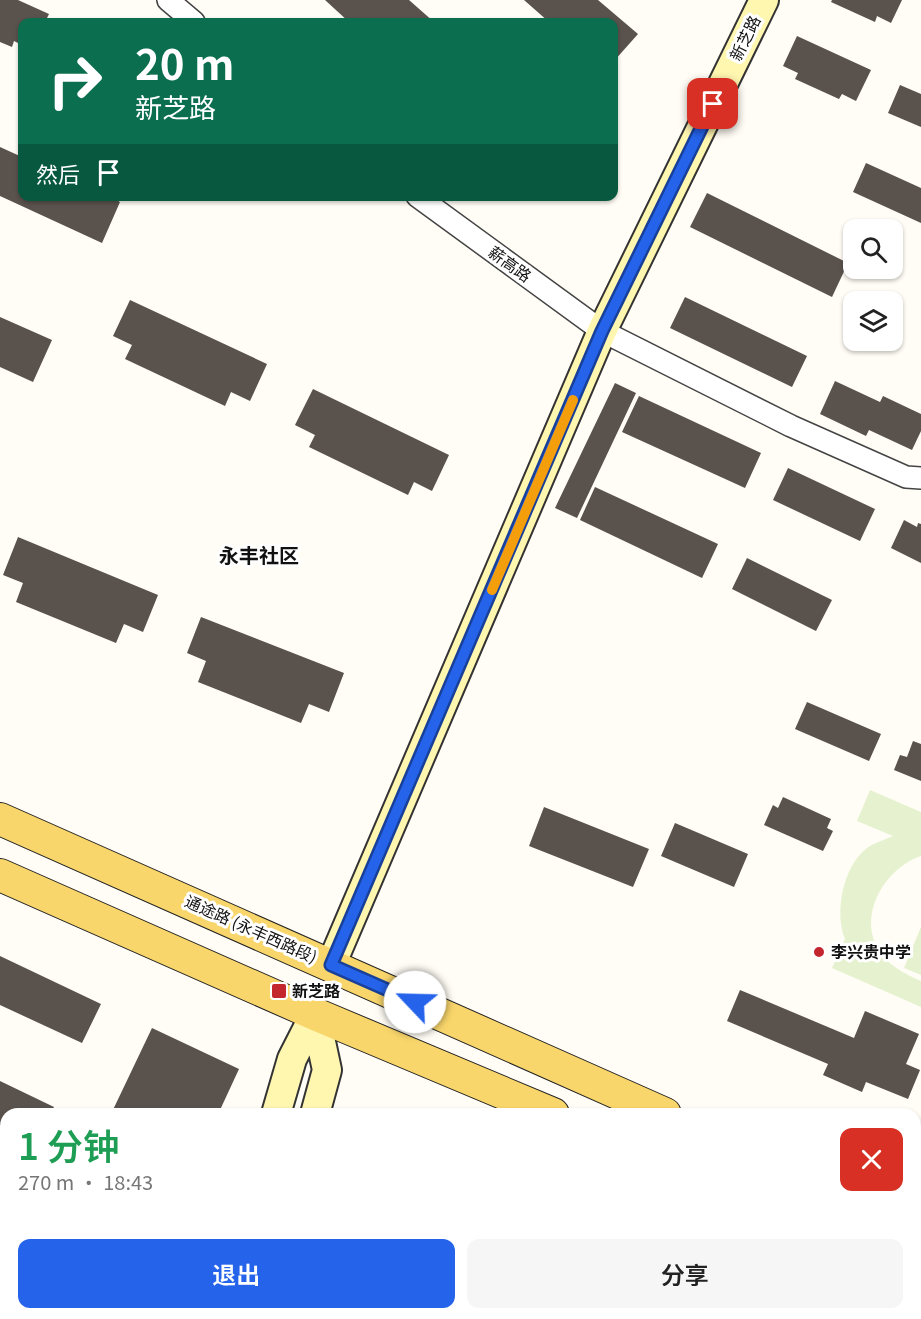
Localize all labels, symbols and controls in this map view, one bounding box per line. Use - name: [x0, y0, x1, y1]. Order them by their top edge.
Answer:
- street label: 新芝路: [723, 11, 765, 64]
- text: 20 m: [135, 31, 235, 92]
- icon: right: [36, 42, 114, 120]
- pin: [687, 78, 738, 129]
- text: 新芝路: [135, 87, 216, 126]
- icon: arrive: [696, 87, 729, 120]
- icon: arrive: [92, 156, 125, 189]
- text: 然后: [36, 157, 80, 189]
- map controls: [843, 219, 903, 351]
- button: search: [843, 219, 903, 279]
- street label: 薪高路: [484, 239, 537, 287]
- button: layers: [843, 291, 903, 351]
- district label: 永丰社区: [219, 540, 299, 569]
- street label: 通途路 (永丰西路段): [181, 888, 321, 968]
- place label: 李兴贵中学: [831, 939, 911, 963]
- marker: 李兴贵中学: [812, 945, 826, 959]
- position arrow: [383, 970, 447, 1034]
- place label: 新芝路: [292, 978, 340, 1002]
- marker: 新芝路: [270, 982, 288, 1000]
- text: 1 分钟: [18, 1118, 119, 1170]
- button: close: [840, 1128, 903, 1191]
- text: 270 m · 18:43: [18, 1167, 153, 1196]
- button: 退出: [18, 1239, 455, 1308]
- button: 分享: [467, 1239, 903, 1308]

